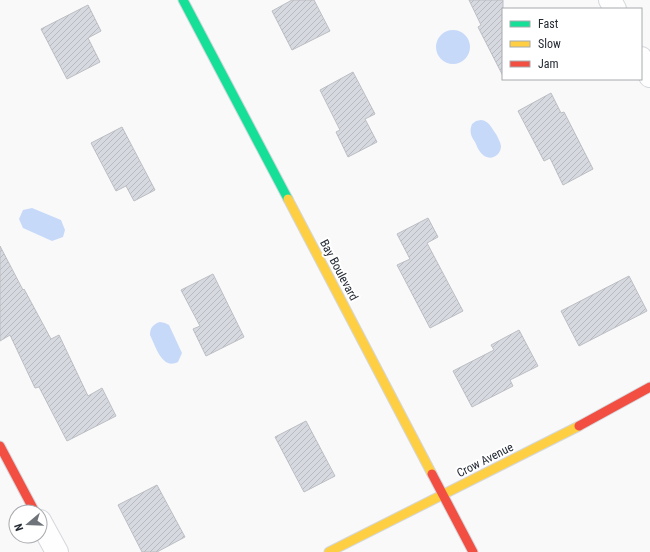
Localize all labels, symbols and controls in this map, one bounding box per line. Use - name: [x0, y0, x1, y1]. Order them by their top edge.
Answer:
- legend: [502, 8, 642, 80]
- text: Fast: [538, 17, 559, 31]
- text: Slow: [538, 37, 561, 51]
- text: Jam: [538, 57, 559, 71]
- street label: Bay Boulevard: [317, 237, 361, 303]
- street label: Crow Avenue: [454, 440, 516, 480]
- north arrow: [8, 504, 48, 544]
- text: N: [12, 522, 26, 532]

